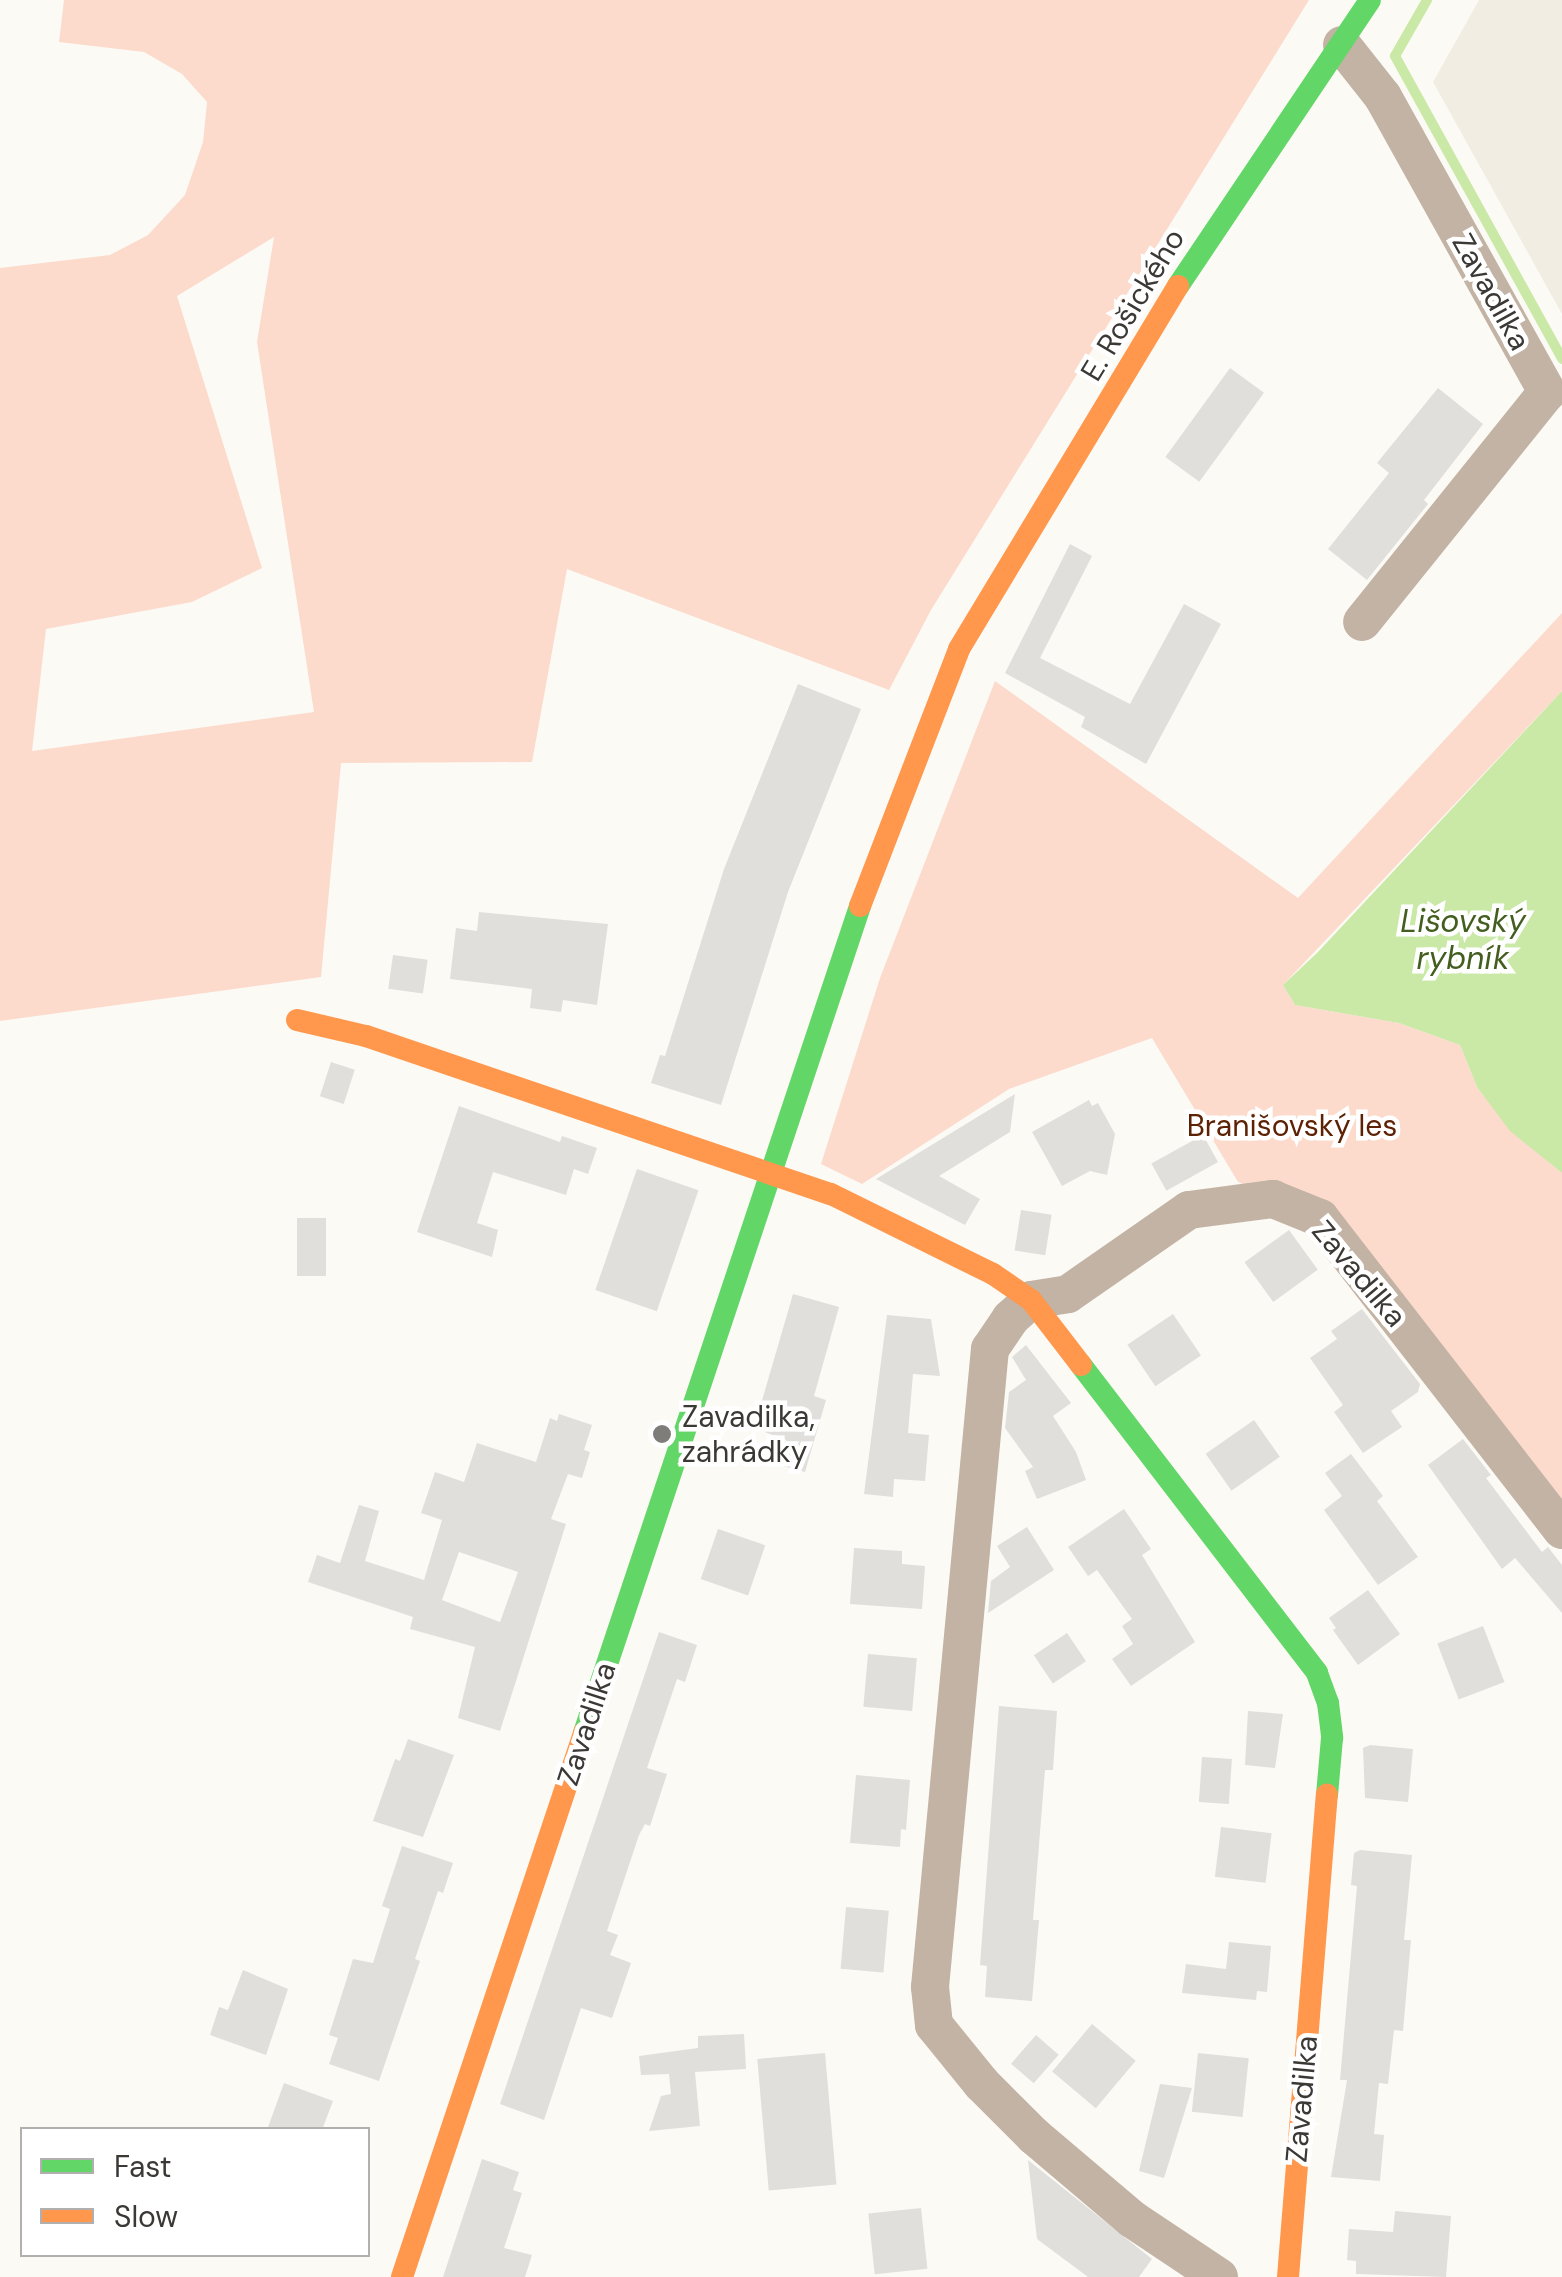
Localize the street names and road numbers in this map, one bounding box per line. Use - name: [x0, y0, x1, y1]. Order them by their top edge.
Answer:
- street label: E. Rošického: [1074, 222, 1192, 388]
- street label: Zavadilka: [1444, 228, 1538, 356]
- street label: Zavadilka: [1304, 1214, 1414, 1334]
- street label: Zavadilka: [550, 1658, 624, 1790]
- street label: Zavadilka: [1279, 2034, 1325, 2164]

